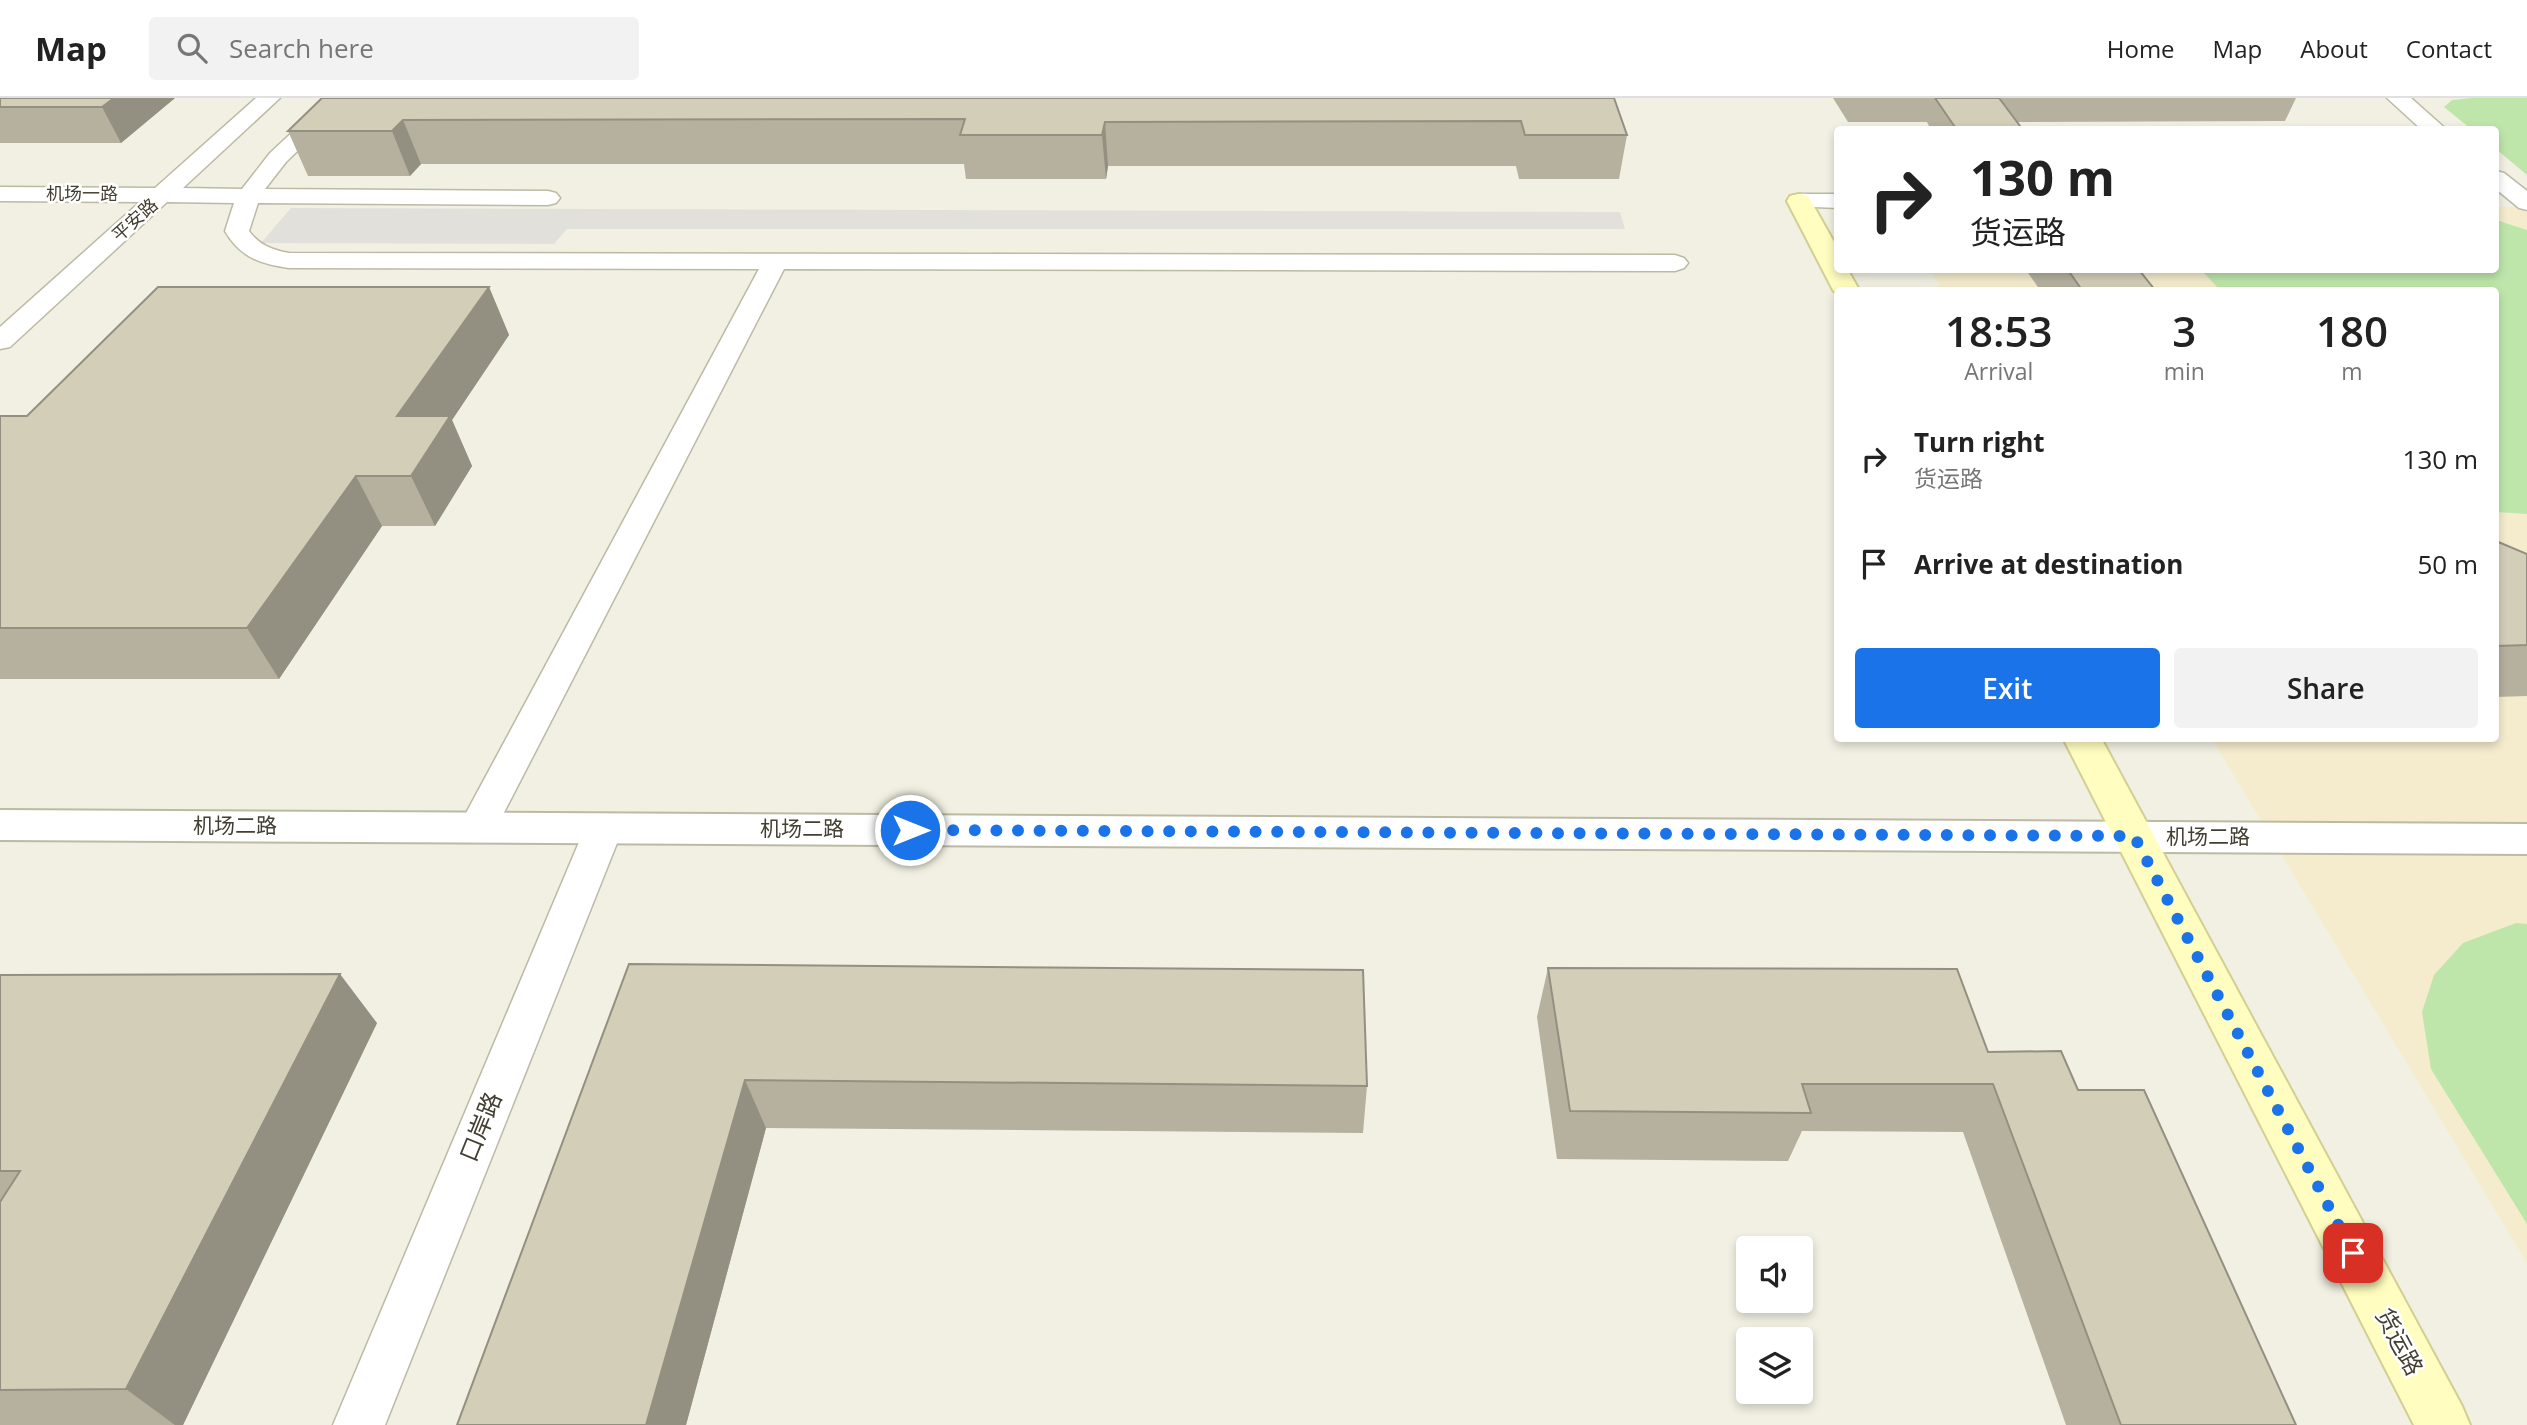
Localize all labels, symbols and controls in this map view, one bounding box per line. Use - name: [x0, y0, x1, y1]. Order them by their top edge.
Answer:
- search box: [149, 17, 639, 80]
- text: Map: [35, 26, 107, 71]
- icon: search: [173, 29, 211, 67]
- text: Search here: [229, 30, 374, 66]
- text: Home: [2107, 32, 2175, 65]
- text: Map: [2213, 32, 2262, 65]
- text: About: [2300, 32, 2368, 65]
- text: Contact: [2406, 32, 2492, 65]
- text: 130 m: [1970, 144, 2115, 210]
- icon: right: [1855, 154, 1946, 245]
- street label: 机场一路: [46, 181, 118, 205]
- street label: 平安路: [106, 192, 162, 246]
- text: 货运路: [1970, 210, 2066, 253]
- text: 18:53: [1945, 302, 2053, 359]
- text: 3: [2172, 302, 2196, 359]
- text: 180: [2316, 302, 2388, 359]
- text: Arrival: [1964, 355, 2033, 387]
- text: min: [2164, 355, 2205, 387]
- text: m: [2341, 355, 2363, 387]
- text: Turn right: [1914, 424, 2045, 460]
- icon: right: [1855, 440, 1893, 478]
- text: 130 m: [2403, 441, 2478, 477]
- text: 货运路: [1914, 462, 1983, 494]
- icon: arrive: [1855, 545, 1893, 583]
- text: Arrive at destination: [1914, 546, 2183, 582]
- text: 50 m: [2417, 546, 2478, 582]
- button: Exit: [1855, 648, 2160, 728]
- button: Share: [2174, 648, 2478, 728]
- position arrow: [873, 793, 947, 867]
- street label: 机场二路: [193, 811, 277, 839]
- street label: 机场二路: [760, 814, 844, 842]
- street label: 机场二路: [2166, 822, 2250, 850]
- street label: 口岸路: [451, 1087, 508, 1166]
- pin: [2323, 1223, 2383, 1283]
- icon: arrive: [2334, 1234, 2372, 1272]
- map controls: [1736, 1236, 1813, 1404]
- button: sound: [1736, 1236, 1813, 1313]
- street label: 货运路: [2369, 1302, 2432, 1381]
- button: layers: [1736, 1327, 1813, 1404]

